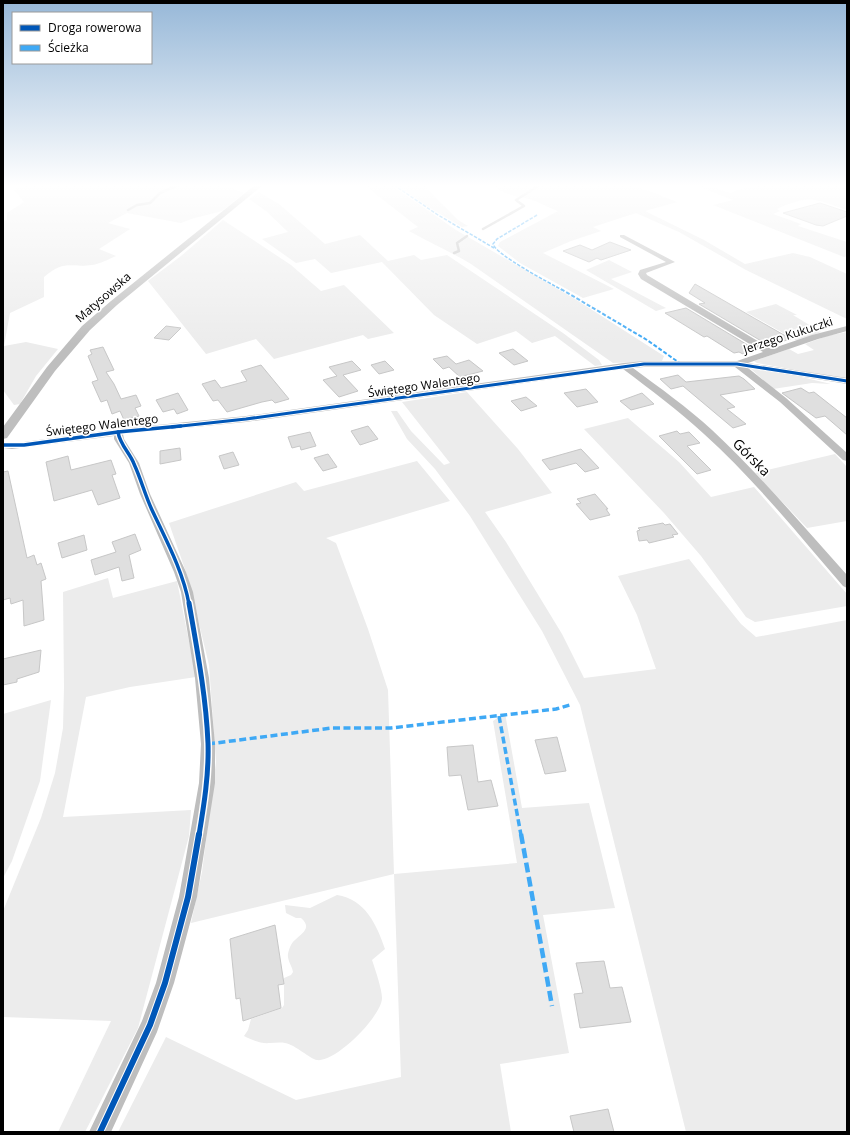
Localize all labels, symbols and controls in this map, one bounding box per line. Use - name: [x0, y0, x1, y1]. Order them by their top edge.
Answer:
- legend: [12, 12, 152, 64]
- text: Droga rowerowa: [48, 19, 141, 36]
- text: Ścieżka: [48, 39, 89, 56]
- street label: Matysowska: [72, 268, 134, 326]
- street label: Jerzego Kukuczki: [740, 313, 835, 358]
- street label: Świętego Walentego: [367, 369, 481, 401]
- street label: Świętego Walentego: [45, 410, 159, 440]
- street label: Górska: [729, 434, 775, 480]

